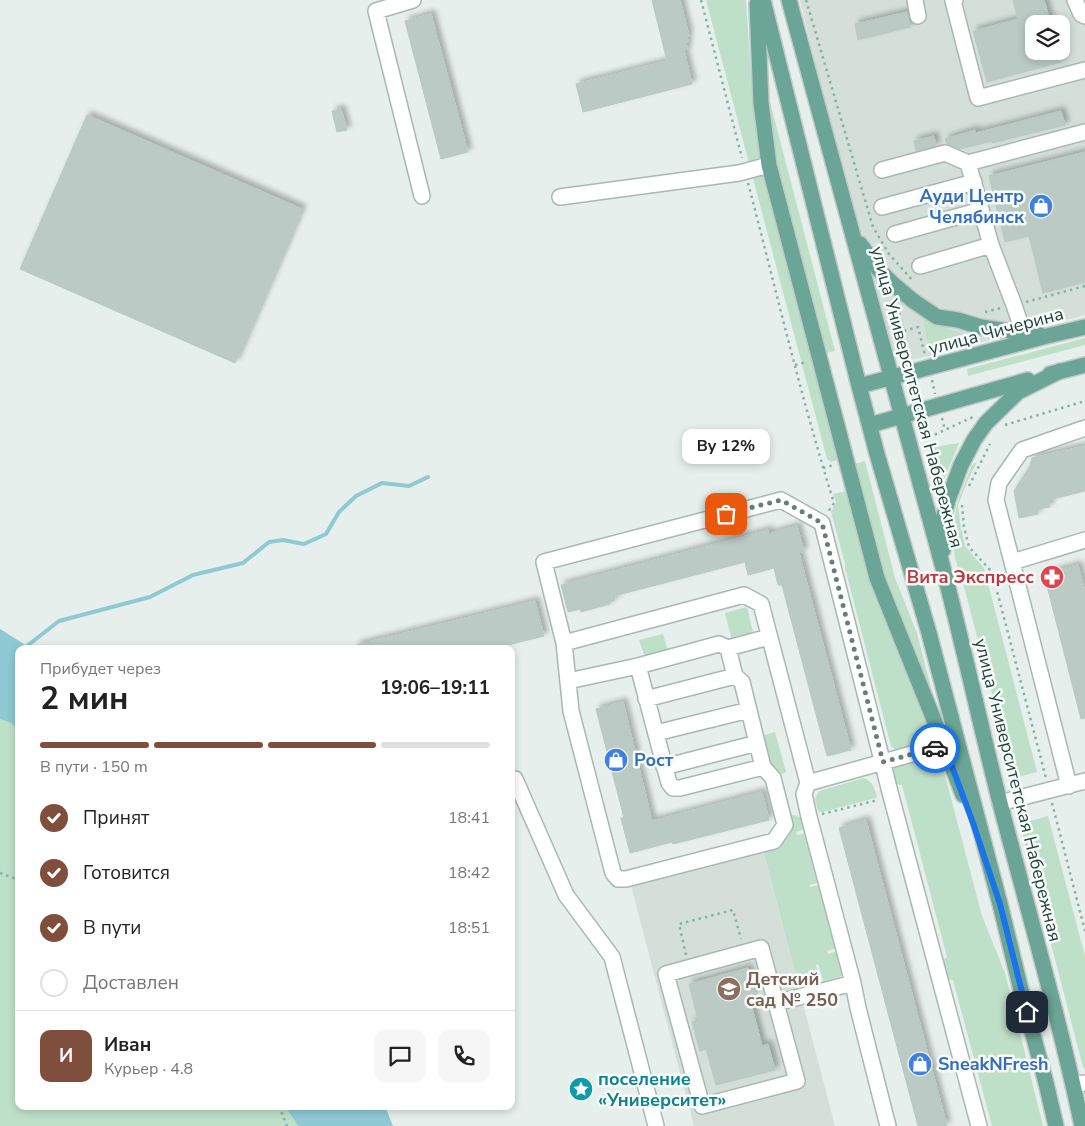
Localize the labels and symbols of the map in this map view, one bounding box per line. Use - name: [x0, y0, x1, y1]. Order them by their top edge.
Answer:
- place label: Ауди Центр Челябинск: [920, 184, 1025, 229]
- shop icon: Ауди Центр Челябинск: [1028, 193, 1054, 219]
- street label: улица Университетская Набережная: [865, 243, 969, 551]
- street label: улица Чичерина: [926, 301, 1066, 361]
- callout: Ву 12%: [682, 429, 770, 464]
- pin: [705, 493, 747, 535]
- pharmacy icon: Вита Экспресс: [1039, 564, 1065, 590]
- place label: Вита Экспресс: [907, 565, 1034, 589]
- street label: улица Университетская Набережная: [969, 636, 1067, 944]
- courier: [910, 723, 960, 773]
- shop icon: Рост: [603, 747, 629, 773]
- place label: Рост: [634, 748, 674, 772]
- place label: Детский сад № 250: [746, 967, 838, 1012]
- school or university icon: Детский сад № 250: [716, 976, 742, 1002]
- pin: [1006, 991, 1048, 1033]
- shop icon: SneakNFresh: [907, 1051, 933, 1077]
- place label: SneakNFresh: [938, 1052, 1049, 1076]
- place label: поселение «Университет»: [598, 1067, 726, 1112]
- place icon: поселение «Университет»: [568, 1076, 594, 1102]

